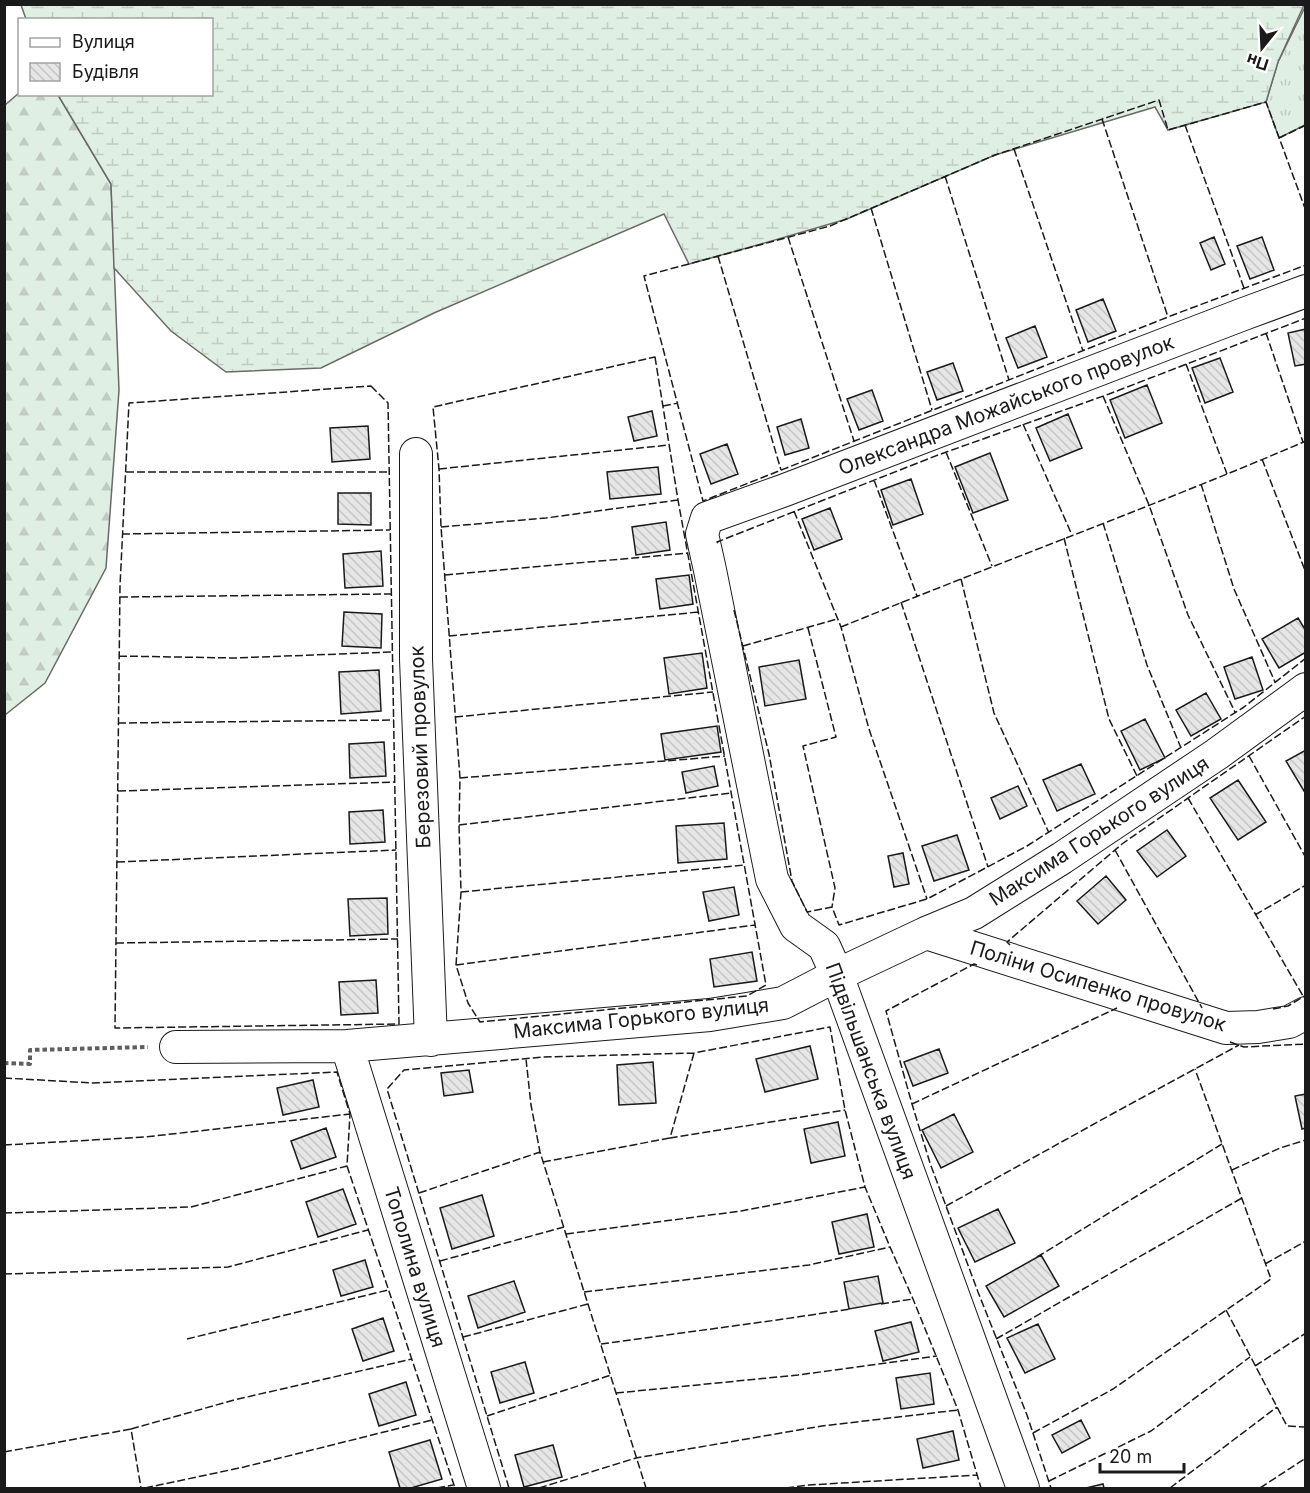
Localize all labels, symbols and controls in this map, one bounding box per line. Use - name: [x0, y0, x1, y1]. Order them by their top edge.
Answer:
- legend: [18, 18, 213, 96]
- north arrow: [1232, 18, 1292, 78]
- text: Вулиця: [72, 31, 135, 52]
- text: Пн: [1244, 49, 1271, 75]
- text: Будівля: [72, 61, 139, 82]
- street label: Олександра Можайського провулок: [835, 330, 1177, 480]
- street label: Березовий провулок: [404, 645, 436, 849]
- street label: Максима Горького вулиця: [985, 751, 1213, 911]
- street label: Поліни Осипенко провулок: [967, 936, 1229, 1036]
- street label: Підвільшанська вулиця: [821, 959, 921, 1183]
- street label: Максима Горького вулиця: [512, 993, 770, 1043]
- street label: Тополина вулиця: [379, 1184, 451, 1350]
- scale bar: [1100, 1436, 1184, 1474]
- text: 20 m: [1109, 1446, 1152, 1467]

